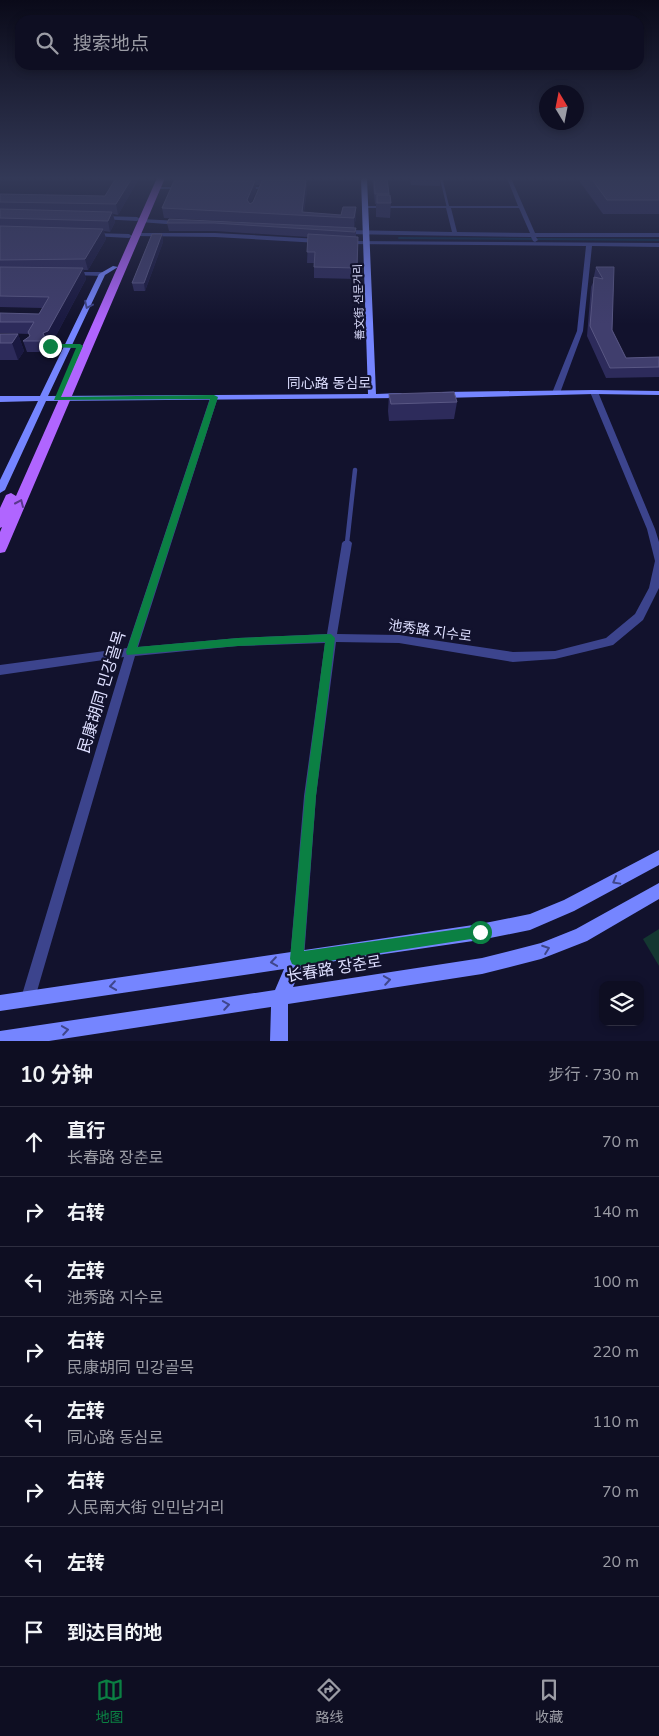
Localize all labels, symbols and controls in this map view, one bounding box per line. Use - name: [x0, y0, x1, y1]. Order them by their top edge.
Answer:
- search box: [15, 15, 644, 70]
- icon: search: [33, 29, 61, 57]
- text: 搜索地点: [73, 31, 149, 57]
- north arrow: [539, 85, 584, 130]
- street label: 善文街 선문거리: [350, 264, 368, 340]
- one-way arrow: [83, 300, 94, 309]
- route end: [39, 335, 62, 358]
- street label: 同心路 동심로: [287, 374, 371, 393]
- one-way arrow: [13, 499, 24, 508]
- street label: 池秀路 지수로: [387, 616, 473, 646]
- street label: 民康胡同 민강골목: [73, 628, 131, 756]
- one-way arrow: [613, 875, 622, 885]
- route start: [469, 921, 492, 944]
- one-way arrow: [541, 945, 550, 955]
- street label: 长春路 장춘로: [285, 951, 384, 987]
- one-way arrow: [270, 957, 278, 967]
- one-way arrow: [382, 976, 391, 986]
- one-way arrow: [109, 980, 118, 990]
- map controls: [599, 981, 644, 1026]
- button: layers: [599, 981, 644, 1026]
- one-way arrow: [222, 1000, 230, 1011]
- one-way arrow: [61, 1025, 70, 1035]
- text: 10 分钟: [20, 1061, 93, 1089]
- text: 步行 · 730 m: [549, 1064, 639, 1086]
- text: 直行: [67, 1118, 105, 1144]
- icon: ahead: [20, 1128, 48, 1156]
- text: 70 m: [602, 1131, 639, 1153]
- text: 长春路 장춘로: [67, 1147, 163, 1169]
- icon: right: [20, 1198, 48, 1226]
- text: 右转: [67, 1200, 105, 1226]
- text: 140 m: [592, 1201, 639, 1223]
- text: 左转: [67, 1258, 105, 1284]
- icon: left: [20, 1268, 48, 1296]
- text: 100 m: [592, 1271, 639, 1293]
- text: 池秀路 지수로: [67, 1287, 163, 1309]
- text: 右转: [67, 1328, 105, 1354]
- icon: right: [20, 1338, 48, 1366]
- text: 220 m: [592, 1341, 639, 1363]
- text: 民康胡同 민강골목: [67, 1357, 194, 1379]
- text: 左转: [67, 1398, 105, 1424]
- icon: left: [20, 1408, 48, 1436]
- text: 110 m: [592, 1411, 639, 1433]
- text: 同心路 동심로: [67, 1427, 163, 1449]
- text: 右转: [67, 1468, 105, 1494]
- icon: right: [20, 1478, 48, 1506]
- text: 70 m: [602, 1481, 639, 1503]
- text: 人民南大街 인민남거리: [67, 1497, 225, 1519]
- icon: left: [20, 1548, 48, 1576]
- text: 左转: [67, 1550, 105, 1576]
- text: 20 m: [602, 1551, 639, 1573]
- icon: arrive: [20, 1618, 48, 1646]
- text: 到达目的地: [67, 1620, 162, 1646]
- tab: 地图: [96, 1676, 124, 1727]
- tab: 路线: [315, 1676, 343, 1727]
- tab: 收藏: [535, 1676, 563, 1727]

